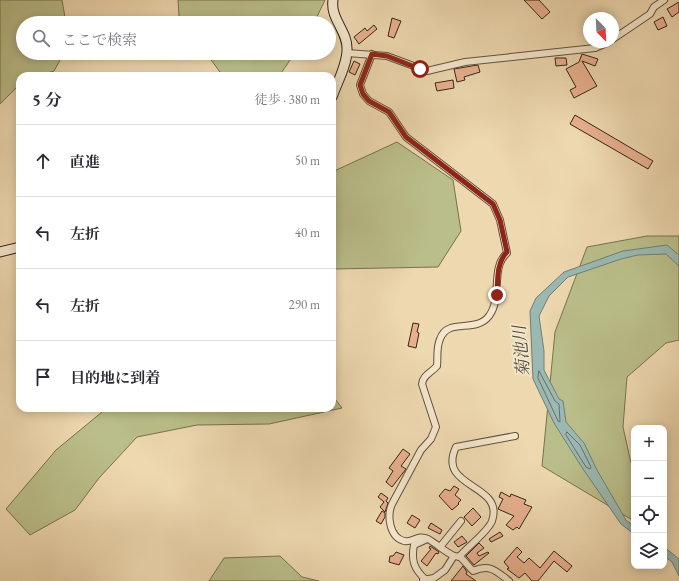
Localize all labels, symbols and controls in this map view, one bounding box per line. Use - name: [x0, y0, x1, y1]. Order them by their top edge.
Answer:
- north arrow: [583, 12, 619, 48]
- search box: [16, 16, 336, 60]
- icon: search: [30, 27, 52, 49]
- text: ここで検索: [62, 30, 137, 49]
- route start: [411, 60, 429, 78]
- text: 5 分: [32, 89, 62, 111]
- text: 徒歩 · 380 m: [255, 91, 320, 108]
- icon: ahead: [32, 150, 54, 172]
- text: 直進: [70, 152, 100, 171]
- text: 50 m: [295, 152, 320, 169]
- icon: left: [32, 222, 54, 244]
- text: 左折: [70, 224, 100, 243]
- text: 40 m: [295, 224, 320, 241]
- route end: [488, 286, 506, 304]
- icon: left: [32, 294, 54, 316]
- text: 左折: [70, 296, 100, 315]
- text: 290 m: [289, 296, 320, 313]
- water label: 菊池川: [508, 323, 534, 377]
- icon: arrive: [32, 366, 54, 388]
- text: 目的地に到着: [70, 368, 160, 387]
- map controls: [631, 425, 667, 569]
- button: +: [631, 425, 667, 461]
- button: −: [631, 461, 667, 497]
- button: locate: [631, 497, 667, 533]
- button: layers: [631, 533, 667, 569]

